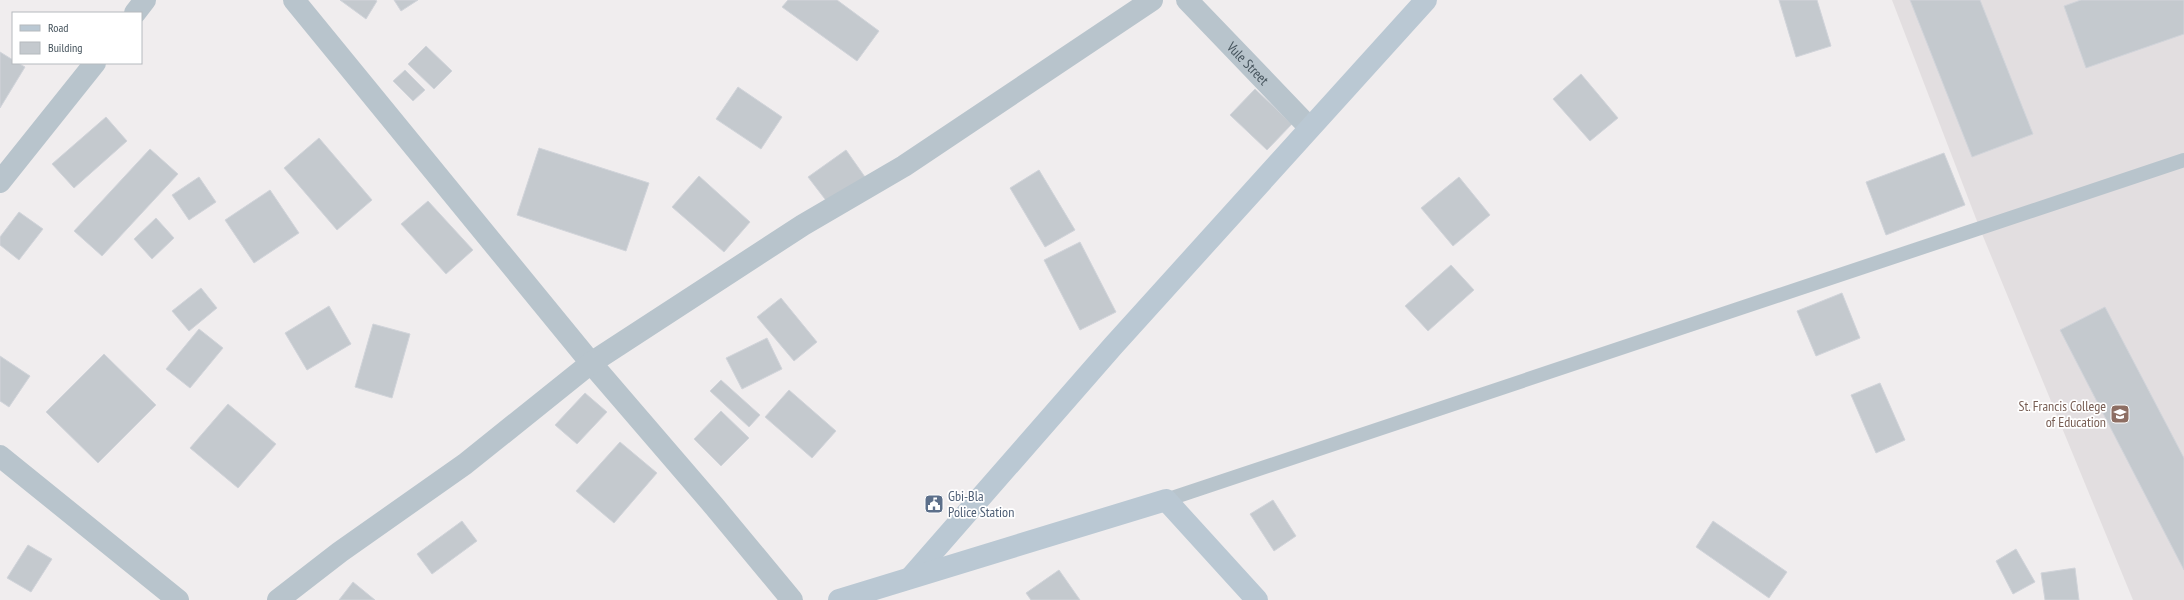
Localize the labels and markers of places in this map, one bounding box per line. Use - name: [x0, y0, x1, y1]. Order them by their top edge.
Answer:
- place label: St. Francis College of Education: [2018, 397, 2106, 431]
- school or university icon: St. Francis College of Education: [2109, 403, 2131, 425]
- place label: Gbi-Bla Police Station: [948, 487, 1014, 521]
- public building icon: Gbi-Bla Police Station: [923, 493, 945, 515]

